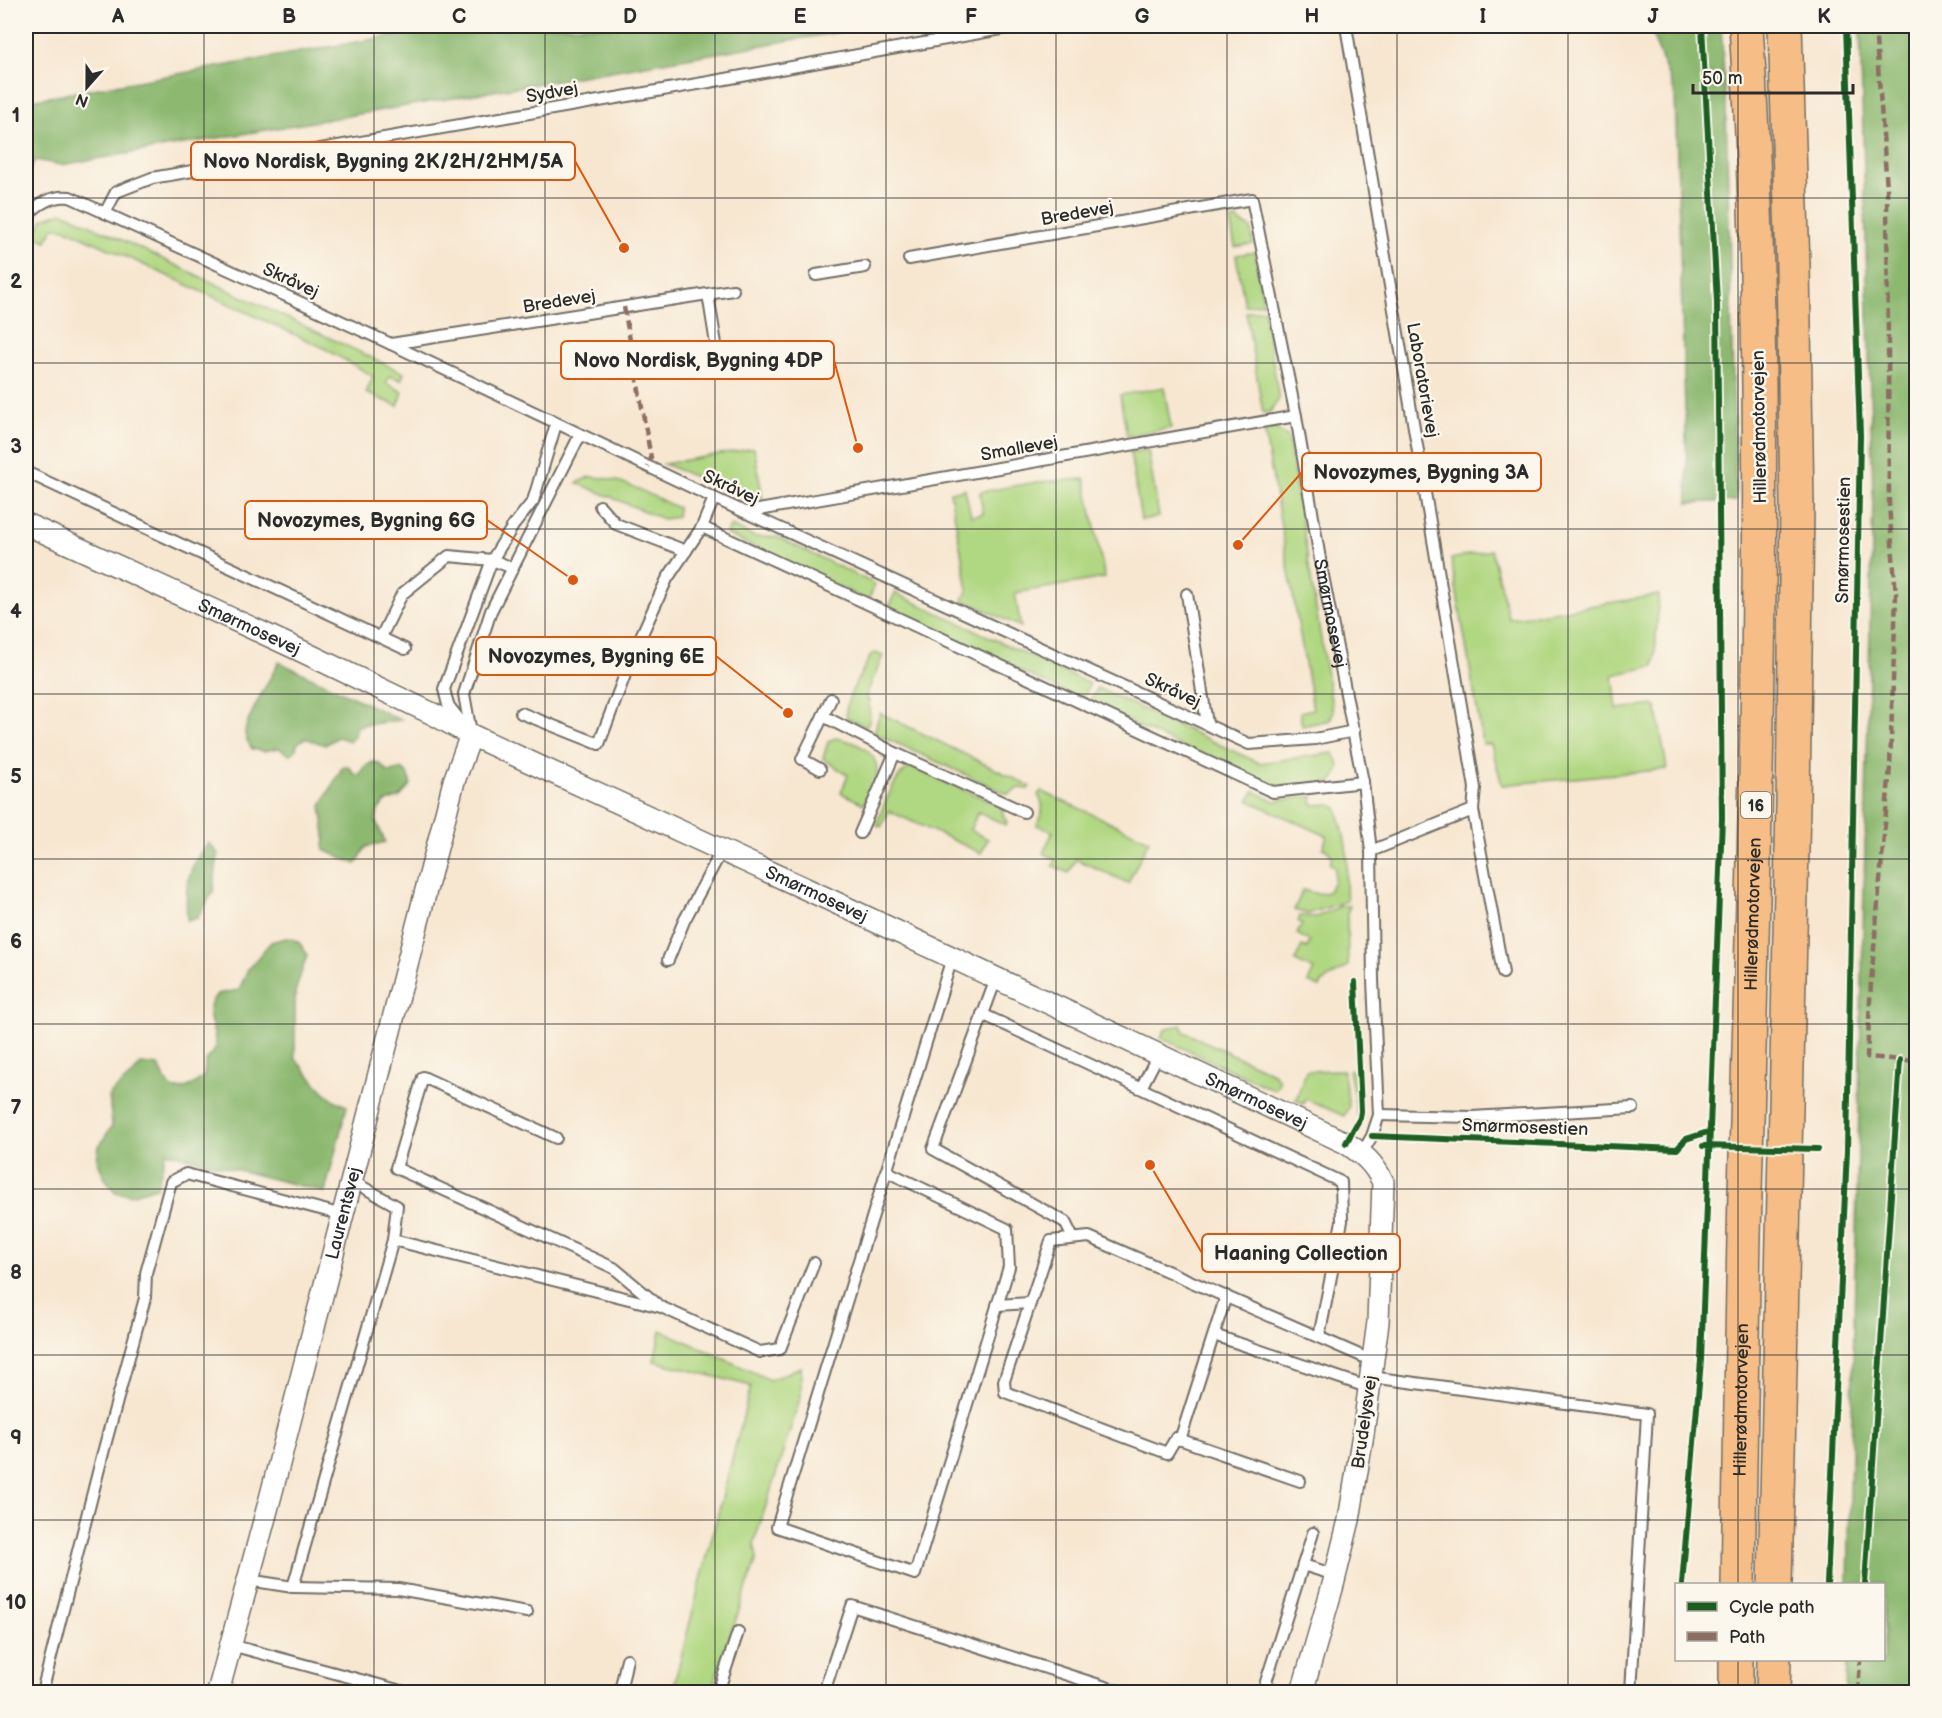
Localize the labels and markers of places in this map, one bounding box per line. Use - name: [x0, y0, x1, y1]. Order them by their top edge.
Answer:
- callout: Novo Nordisk, Bygning 2K/2H/2HM/5A: [191, 142, 575, 180]
- callout: Novo Nordisk, Bygning 4DP: [561, 341, 834, 379]
- callout: Novozymes, Bygning 3A: [1302, 453, 1541, 491]
- callout: Novozymes, Bygning 6G: [245, 501, 487, 539]
- callout: Novozymes, Bygning 6E: [476, 637, 716, 675]
- callout: Haaning Collection: [1202, 1234, 1400, 1272]

